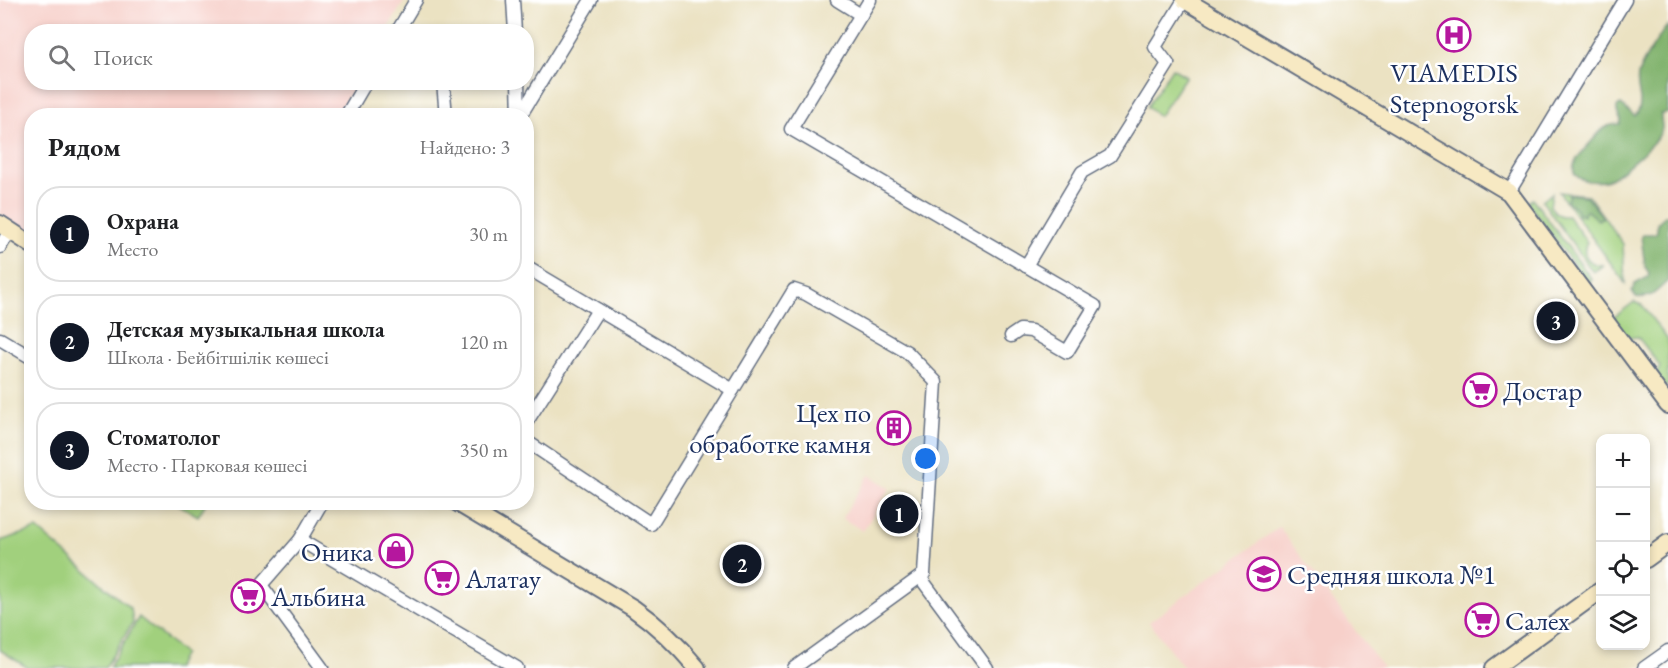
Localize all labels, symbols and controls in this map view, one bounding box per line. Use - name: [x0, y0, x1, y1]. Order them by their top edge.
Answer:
- hospital icon: VIAMEDIS Stepnogorsk: [1436, 17, 1472, 53]
- search box: [24, 24, 534, 90]
- icon: search: [45, 41, 78, 74]
- text: Поиск: [93, 43, 153, 72]
- place label: VIAMEDIS Stepnogorsk: [1390, 55, 1519, 121]
- text: Рядом: [48, 130, 121, 164]
- text: Найдено: 3: [419, 134, 510, 160]
- text: Охрана: [107, 207, 179, 236]
- text: 1: [64, 221, 75, 247]
- text: 30 m: [469, 221, 508, 247]
- text: Место: [107, 236, 158, 262]
- pin: 3: [1536, 298, 1576, 344]
- text: Детская музыкальная школа: [107, 315, 385, 344]
- text: 2: [64, 329, 75, 355]
- text: 120 m: [460, 329, 508, 355]
- text: Школа · Бейбітшілік көшесі: [107, 344, 329, 370]
- supermarket icon: Достар: [1462, 372, 1498, 408]
- place label: Достар: [1503, 373, 1582, 408]
- place label: Цех по обработке камня: [689, 395, 871, 461]
- building icon: Цех по обработке камня: [876, 410, 912, 446]
- text: Стоматолог: [107, 423, 220, 452]
- map controls: [1596, 434, 1650, 650]
- button: +: [1596, 434, 1650, 488]
- text: 3: [64, 437, 75, 463]
- text: 350 m: [460, 437, 508, 463]
- your location: [911, 444, 940, 473]
- text: Место · Парковая көшесі: [107, 452, 307, 478]
- button: −: [1596, 488, 1650, 542]
- pin: 1: [880, 492, 918, 536]
- shop icon: Оника: [378, 533, 414, 569]
- place label: Оника: [301, 534, 373, 569]
- pin: 2: [722, 542, 762, 586]
- button: locate: [1596, 542, 1650, 596]
- school or university icon: Средняя школа №1: [1246, 556, 1282, 592]
- place label: Средняя школа №1: [1287, 557, 1496, 592]
- supermarket icon: Алатау: [424, 560, 460, 596]
- place label: Алатау: [464, 561, 541, 596]
- supermarket icon: Альбина: [230, 578, 266, 614]
- place label: Альбина: [270, 579, 366, 614]
- button: layers: [1596, 596, 1650, 650]
- supermarket icon: Салех: [1464, 602, 1500, 638]
- place label: Салех: [1505, 603, 1570, 638]

